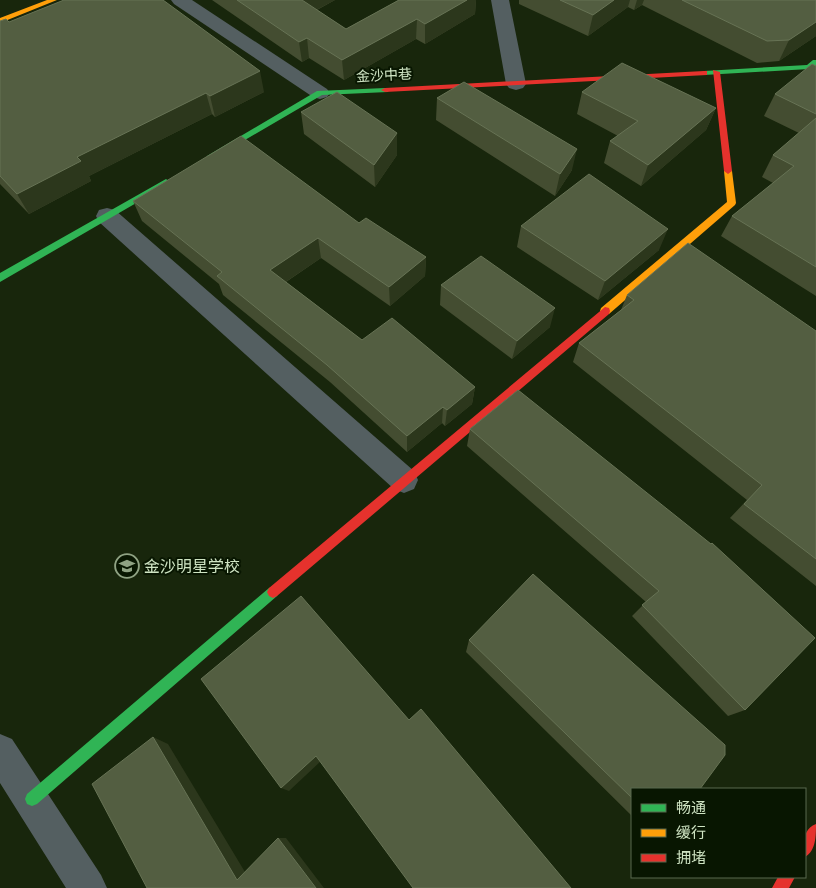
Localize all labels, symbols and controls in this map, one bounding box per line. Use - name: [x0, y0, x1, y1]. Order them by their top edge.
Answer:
- street label: 金沙中巷: [356, 65, 412, 84]
- school or university icon: 金沙明星学校: [114, 553, 140, 579]
- place label: 金沙明星学校: [144, 556, 240, 575]
- legend: [631, 788, 806, 878]
- text: 畅通: [676, 798, 706, 816]
- text: 缓行: [676, 823, 706, 841]
- text: 拥堵: [676, 848, 706, 866]

